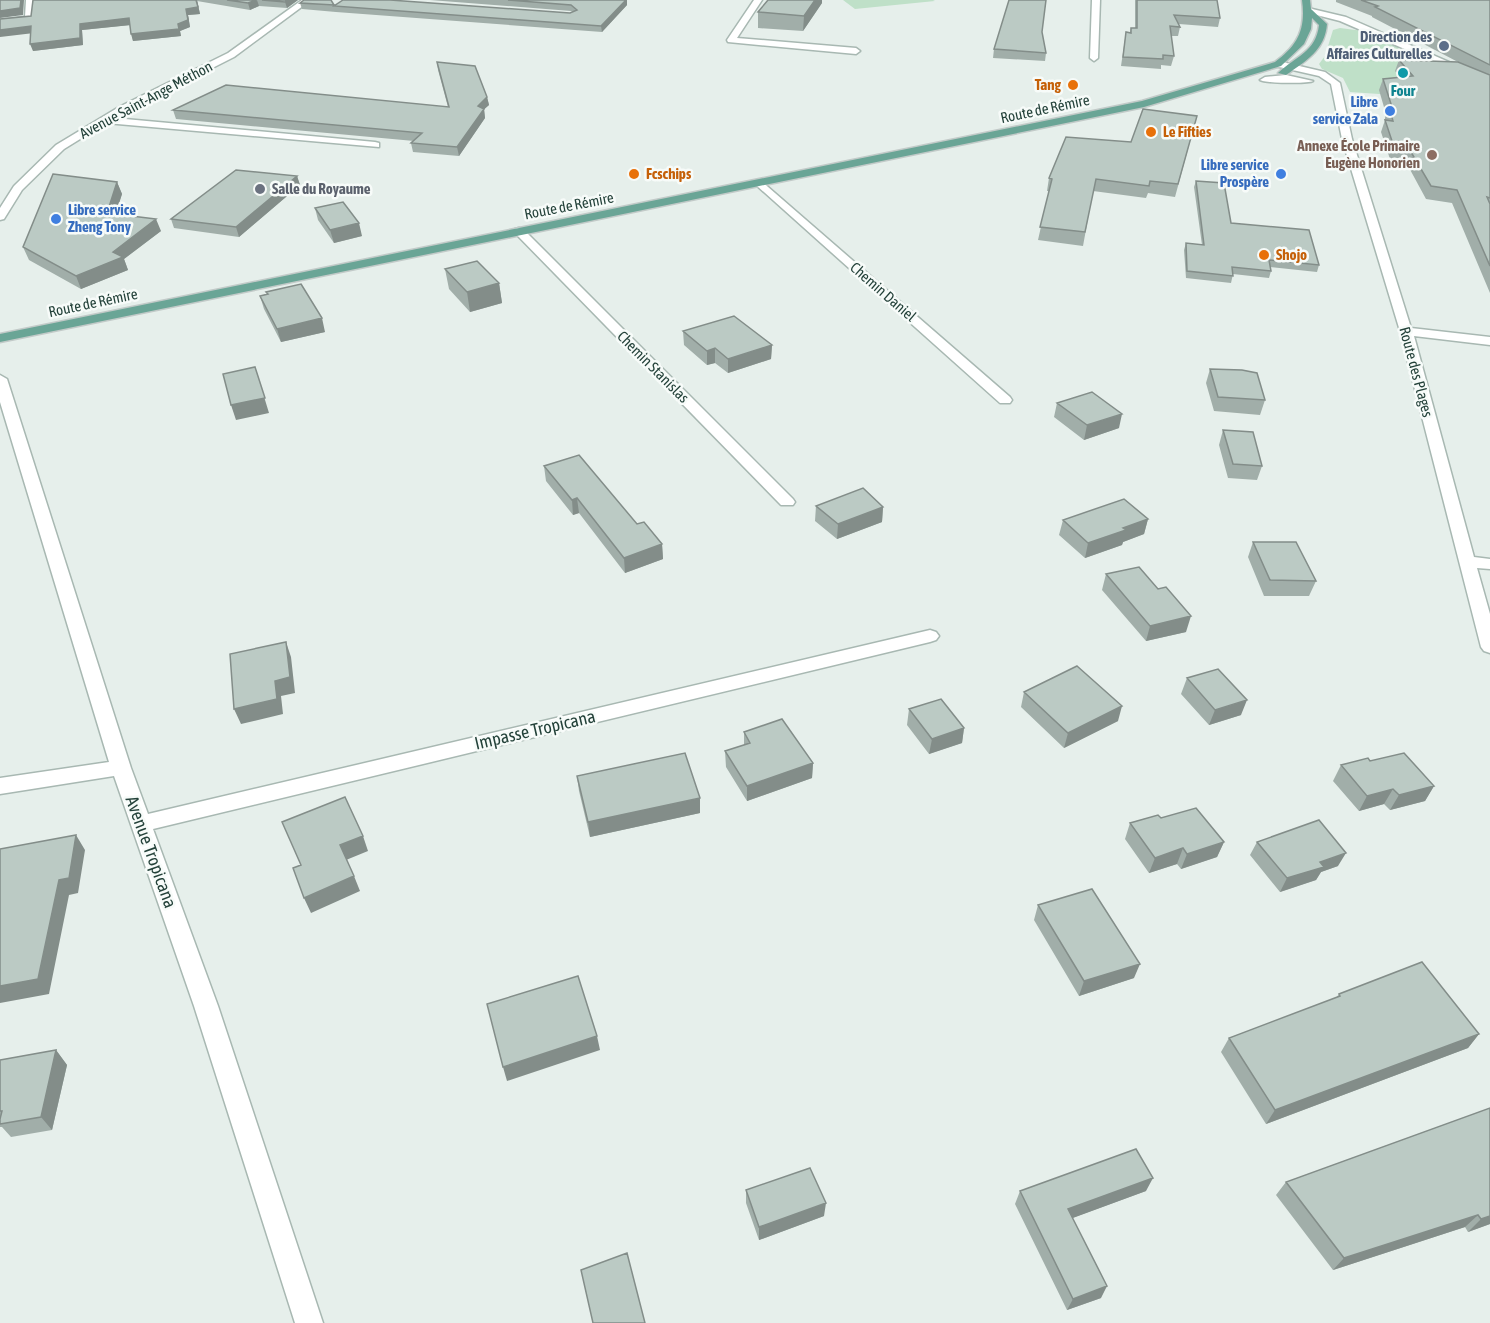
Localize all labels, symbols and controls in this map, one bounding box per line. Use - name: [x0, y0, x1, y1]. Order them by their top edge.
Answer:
- place label: Direction des Affaires Culturelles: [1326, 28, 1433, 62]
- marker: Direction des Affaires Culturelles: [1437, 39, 1451, 53]
- street label: Avenue Saint-Ange Méthon: [76, 57, 215, 142]
- marker: Four: [1396, 66, 1410, 80]
- place label: Tang: [1035, 76, 1062, 93]
- marker: Tang: [1066, 78, 1080, 92]
- place label: Four: [1391, 82, 1416, 99]
- street label: Route de Rémire: [999, 91, 1091, 126]
- place label: Libre service Zala: [1313, 93, 1378, 127]
- marker: Libre service Zala: [1383, 104, 1397, 118]
- place label: Le Fifties: [1163, 123, 1212, 140]
- marker: Le Fifties: [1144, 125, 1158, 139]
- place label: Annexe École Primaire Eugène Honorien: [1296, 137, 1420, 171]
- marker: Annexe École Primaire Eugène Honorien: [1425, 148, 1439, 162]
- place label: Libre service Prospère: [1201, 156, 1269, 190]
- place label: Fcschips: [646, 165, 692, 182]
- marker: Fcschips: [627, 167, 641, 181]
- marker: Libre service Prospère: [1274, 167, 1288, 181]
- place label: Salle du Royaume: [272, 180, 371, 197]
- marker: Salle du Royaume: [253, 182, 267, 196]
- street label: Route de Rémire: [523, 188, 615, 222]
- place label: Libre service Zheng Tony: [68, 201, 136, 235]
- marker: Libre service Zheng Tony: [49, 212, 63, 226]
- place label: Shojo: [1276, 246, 1307, 263]
- marker: Shojo: [1257, 248, 1271, 262]
- street label: Chemin Daniel: [847, 259, 920, 325]
- street label: Route de Rémire: [47, 285, 139, 320]
- street label: Route des Plages: [1396, 325, 1437, 419]
- street label: Chemin Stanislas: [614, 327, 693, 406]
- street label: Impasse Tropicana: [473, 705, 597, 754]
- street label: Avenue Tropicana: [121, 793, 181, 911]

